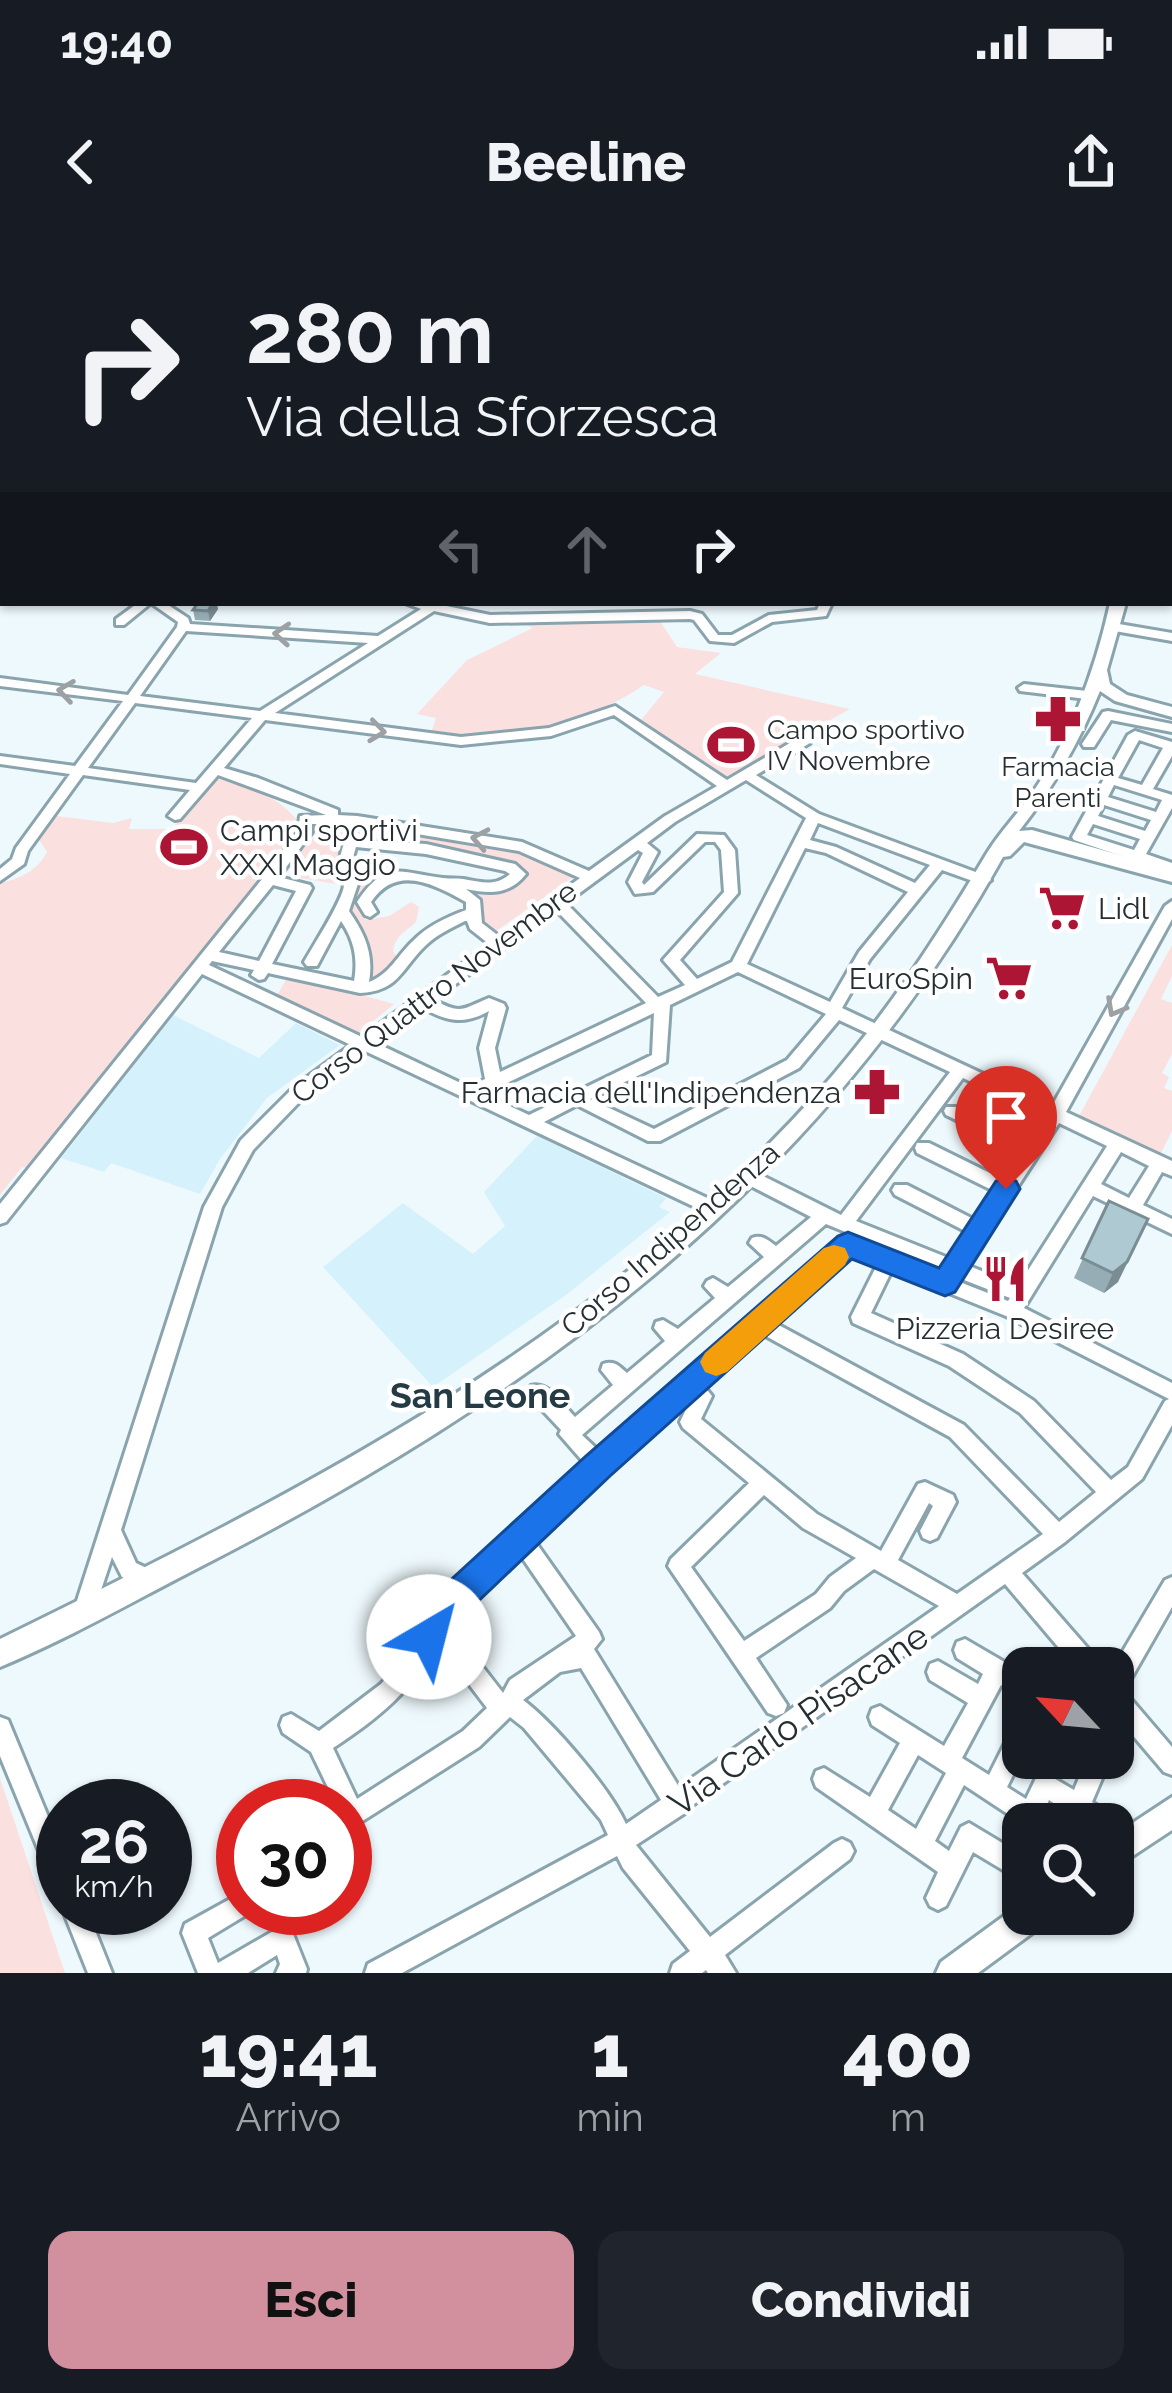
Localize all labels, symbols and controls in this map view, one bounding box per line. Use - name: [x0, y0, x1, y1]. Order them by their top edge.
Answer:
- text: 19:40: [60, 16, 173, 69]
- icon: back: [48, 129, 114, 195]
- icon: share: [1058, 129, 1124, 195]
- text: Beeline: [486, 130, 686, 194]
- text: 280 m: [246, 284, 494, 383]
- icon: right: [48, 288, 204, 444]
- text: Via della Sforzesca: [246, 385, 719, 449]
- icon: left: [428, 516, 494, 582]
- icon: ahead: [554, 516, 620, 582]
- icon: right: [680, 516, 746, 582]
- one-way arrow: [272, 621, 291, 647]
- one-way arrow: [56, 679, 76, 705]
- pharmacy icon: Farmacia Parenti: [1033, 694, 1083, 744]
- place label: Campo sportivo IV Novembre: [767, 714, 965, 776]
- one-way arrow: [367, 718, 386, 744]
- sports icon: Campo sportivo IV Novembre: [706, 720, 756, 770]
- place label: Farmacia Parenti: [1001, 751, 1115, 813]
- place label: Campi sportivi XXXI Maggio: [220, 813, 418, 882]
- sports icon: Campi sportivi XXXI Maggio: [159, 822, 209, 872]
- one-way arrow: [471, 827, 491, 853]
- street label: Corso Quattro Novembre: [284, 873, 584, 1111]
- supermarket icon: Lidl: [1037, 883, 1087, 933]
- place label: Lidl: [1098, 891, 1150, 926]
- supermarket icon: EuroSpin: [984, 953, 1034, 1003]
- place label: EuroSpin: [849, 961, 973, 996]
- one-way arrow: [1107, 995, 1130, 1017]
- pin: [955, 1066, 1057, 1189]
- pharmacy icon: Farmacia dell'Indipendenza: [852, 1067, 902, 1117]
- place label: Farmacia dell'Indipendenza: [461, 1075, 841, 1110]
- icon: arrive: [973, 1084, 1039, 1150]
- street label: Corso Indipendenza: [554, 1135, 786, 1343]
- restaurant icon: Pizzeria Desiree: [980, 1254, 1030, 1304]
- place label: Pizzeria Desiree: [896, 1311, 1114, 1346]
- district label: San Leone: [390, 1374, 570, 1416]
- position arrow: [366, 1574, 492, 1700]
- street label: Via Carlo Pisacane: [660, 1614, 936, 1824]
- north arrow: [1002, 1647, 1134, 1779]
- map controls: [1002, 1647, 1134, 1935]
- speed limit sign: 30: [216, 1779, 372, 1935]
- button: search: [1002, 1803, 1134, 1935]
- text: 26: [79, 1807, 149, 1877]
- text: km/h: [74, 1869, 154, 1904]
- text: 19:41: [199, 2009, 377, 2094]
- text: 1: [592, 2009, 629, 2094]
- text: 400: [843, 2009, 973, 2094]
- text: Arrivo: [236, 2094, 341, 2140]
- text: min: [577, 2094, 644, 2140]
- text: m: [890, 2094, 926, 2140]
- button: Esci: [48, 2231, 574, 2369]
- button: Condividi: [598, 2231, 1124, 2369]

